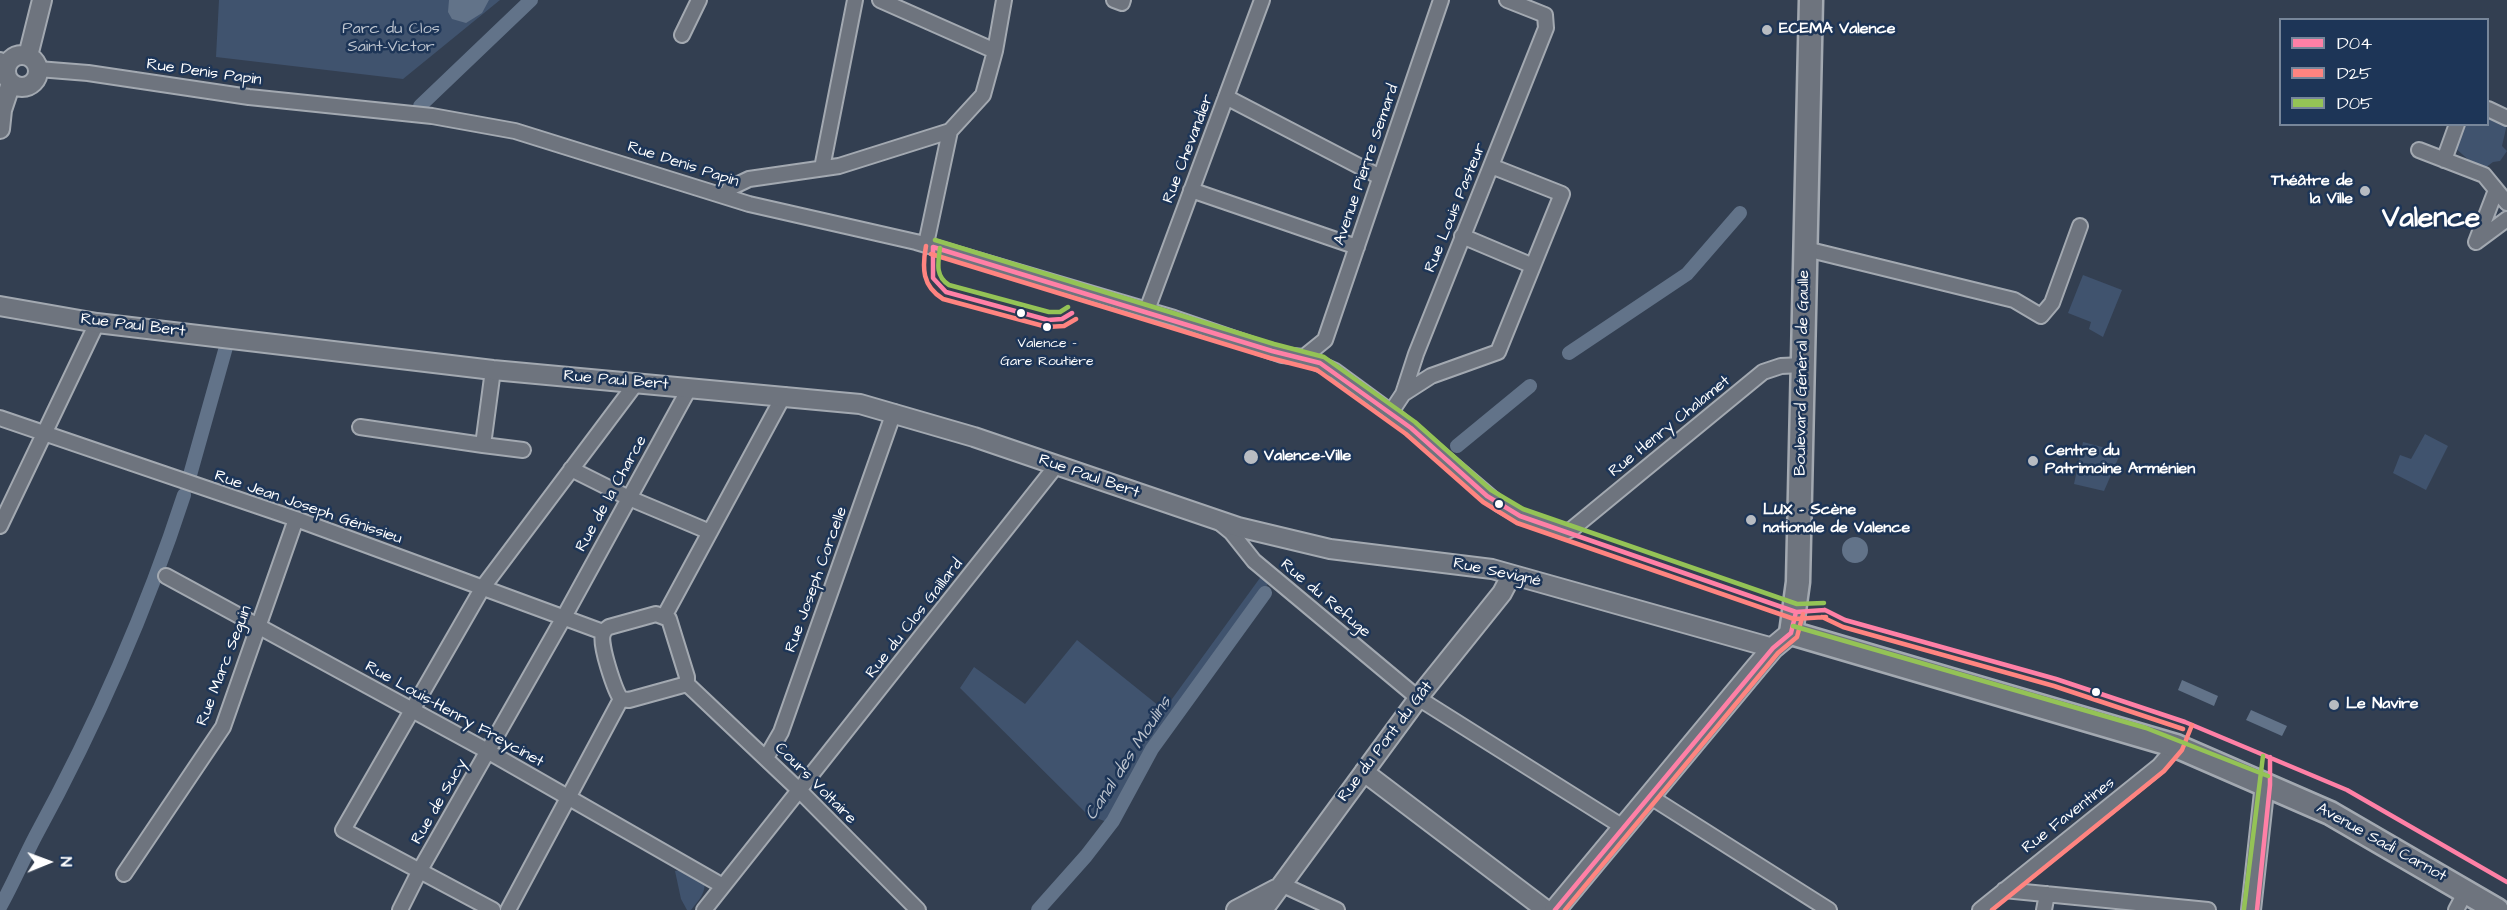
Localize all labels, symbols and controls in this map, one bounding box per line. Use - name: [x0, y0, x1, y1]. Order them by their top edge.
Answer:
- legend: [2279, 18, 2489, 126]
- park label: Parc du Clos Saint-Victor: [342, 20, 440, 58]
- place label: ECEMA Valence: [1779, 20, 1895, 40]
- marker: ECEMA Valence: [1760, 23, 1774, 37]
- text: D04: [2337, 31, 2372, 56]
- street label: Rue Denis Papin: [145, 55, 263, 91]
- text: D25: [2337, 61, 2372, 86]
- street label: Avenue Pierre Semard: [1330, 82, 1404, 248]
- text: D05: [2337, 91, 2373, 116]
- street label: Rue Chevandier: [1159, 92, 1219, 206]
- street label: Rue Denis Papin: [625, 138, 741, 192]
- street label: Rue Louis Pasteur: [1421, 140, 1491, 276]
- place label: Théâtre de la Ville: [2271, 172, 2353, 210]
- marker: Théâtre de la Ville: [2358, 184, 2372, 198]
- district label: Valence: [2382, 203, 2480, 237]
- street label: Boulevard Général de Gaulle: [1792, 270, 1814, 476]
- unlabelled marker: [1015, 307, 1027, 319]
- street label: Rue Paul Bert: [80, 310, 186, 342]
- marker: Valence - Gare Routière: [1041, 321, 1053, 333]
- place label: Valence - Gare Routière: [1000, 336, 1094, 368]
- street label: Rue Paul Bert: [563, 367, 669, 395]
- street label: Rue Henry Chalamet: [1605, 372, 1735, 482]
- street label: Rue de la Charce: [572, 433, 652, 555]
- place label: Centre du Patrimoine Arménien: [2045, 442, 2195, 480]
- place label: Valence-Ville: [1264, 447, 1351, 467]
- marker: Valence-Ville: [1242, 448, 1260, 466]
- street label: Rue Paul Bert: [1036, 451, 1142, 503]
- marker: Centre du Patrimoine Arménien: [2026, 454, 2040, 468]
- street label: Rue Jean Joseph Génissieu: [212, 467, 404, 549]
- unlabelled marker: [1493, 498, 1505, 510]
- place label: LUX - Scène nationale de Valence: [1763, 501, 1910, 539]
- street label: Rue Joseph Corcelle: [782, 505, 852, 655]
- marker: LUX - Scène nationale de Valence: [1744, 513, 1758, 527]
- street label: Rue Sevigné: [1451, 554, 1543, 592]
- street label: Rue du Clos Gaillard: [862, 555, 968, 683]
- street label: Rue du Refuge: [1276, 556, 1374, 642]
- street label: Rue Marc Seguin: [193, 603, 257, 729]
- street label: Rue Louis-Henry Freycinet: [361, 658, 547, 772]
- street label: Rue du Pont du Gât: [1334, 678, 1438, 806]
- unlabelled marker: [2090, 686, 2102, 698]
- water label: Canal des Moulins: [1081, 693, 1177, 825]
- place label: Le Navire: [2346, 695, 2419, 715]
- marker: Le Navire: [2327, 698, 2341, 712]
- street label: Cours Voltaire: [770, 739, 860, 829]
- street label: Rue de Sucy: [408, 756, 472, 848]
- street label: Rue Faventines: [2019, 774, 2119, 858]
- street label: Avenue Sadi Carnot: [2313, 799, 2449, 887]
- north arrow: [18, 832, 78, 892]
- text: N: [55, 856, 77, 867]

